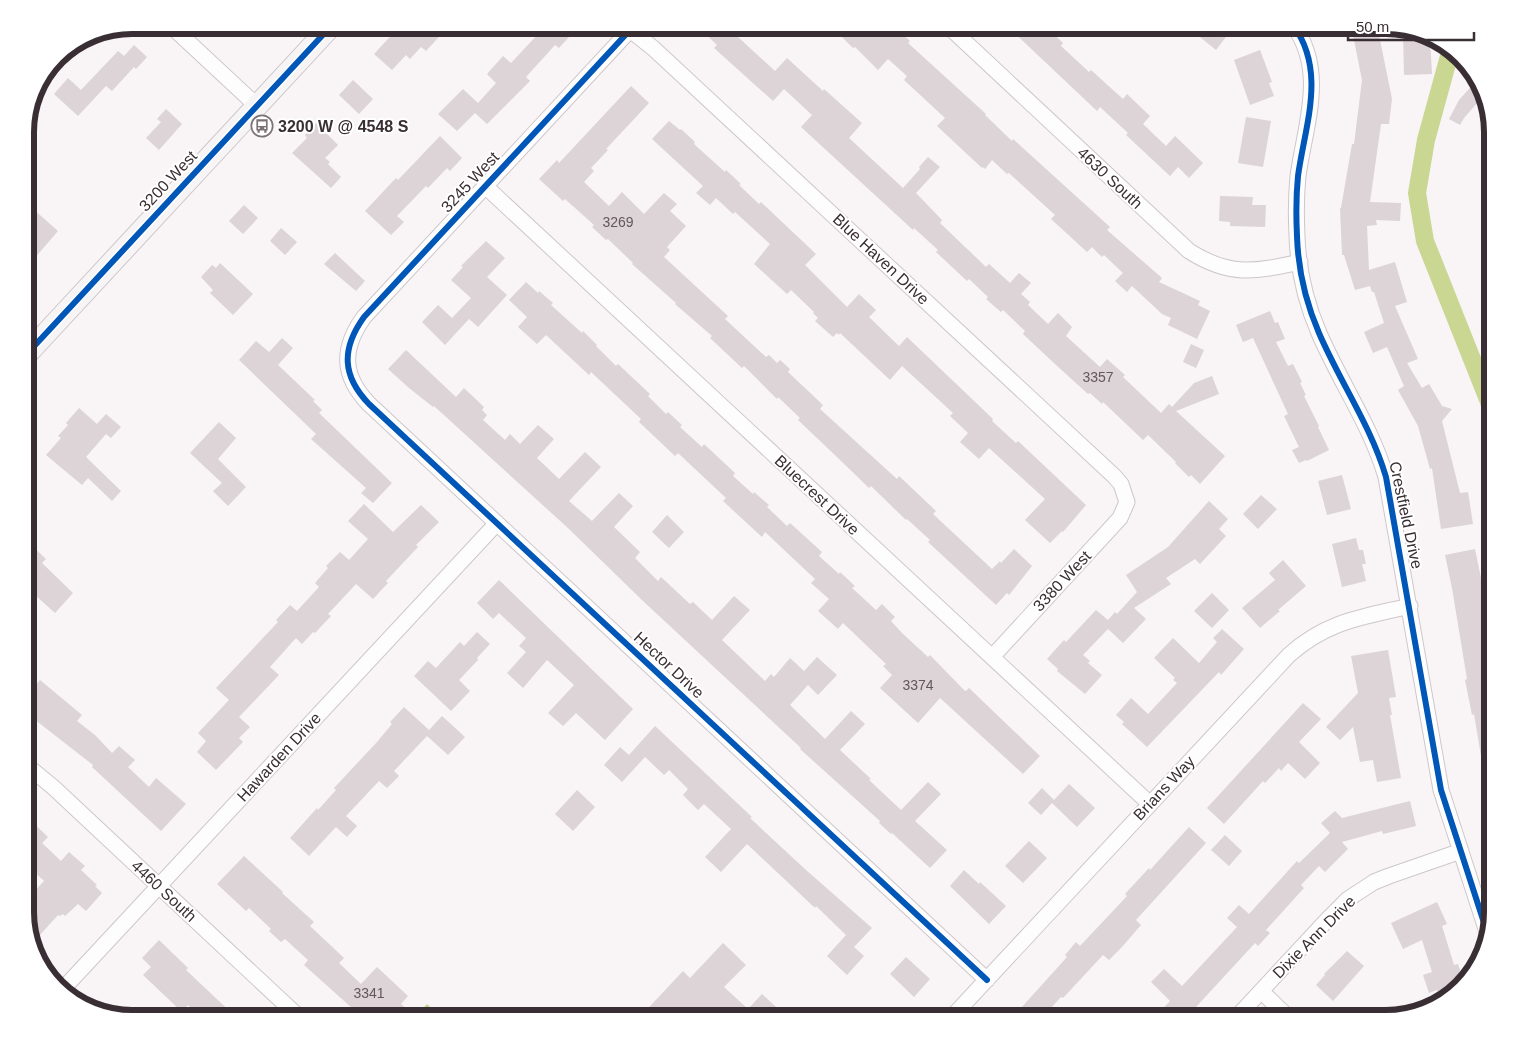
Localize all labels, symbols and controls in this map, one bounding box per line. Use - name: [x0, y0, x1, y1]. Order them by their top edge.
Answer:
- scale bar: [1348, 10, 1474, 42]
- text: 50 m: [1356, 18, 1389, 35]
- bus stop icon: 3200 W @ 4548 S: [250, 114, 274, 138]
- place label: 3200 W @ 4548 S: [278, 118, 409, 135]
- street label: 4630 South: [1074, 144, 1146, 212]
- street label: 3200 West: [136, 147, 201, 215]
- street label: 3245 West: [438, 148, 503, 216]
- street label: Blue Haven Drive: [830, 210, 932, 308]
- house number: 3269: [602, 214, 634, 230]
- house number: 3357: [1082, 369, 1114, 385]
- street label: Bluecrest Drive: [772, 452, 863, 538]
- street label: Crestfield Drive: [1386, 460, 1426, 570]
- street label: 3380 West: [1030, 547, 1095, 615]
- street label: Hector Drive: [631, 628, 707, 702]
- house number: 3374: [902, 677, 934, 693]
- street label: Hawarden Drive: [234, 709, 324, 805]
- street label: Brians Way: [1130, 753, 1198, 823]
- street label: 4460 South: [128, 857, 200, 925]
- street label: Dixie Ann Drive: [1269, 892, 1359, 982]
- house number: 3341: [353, 985, 385, 1001]

